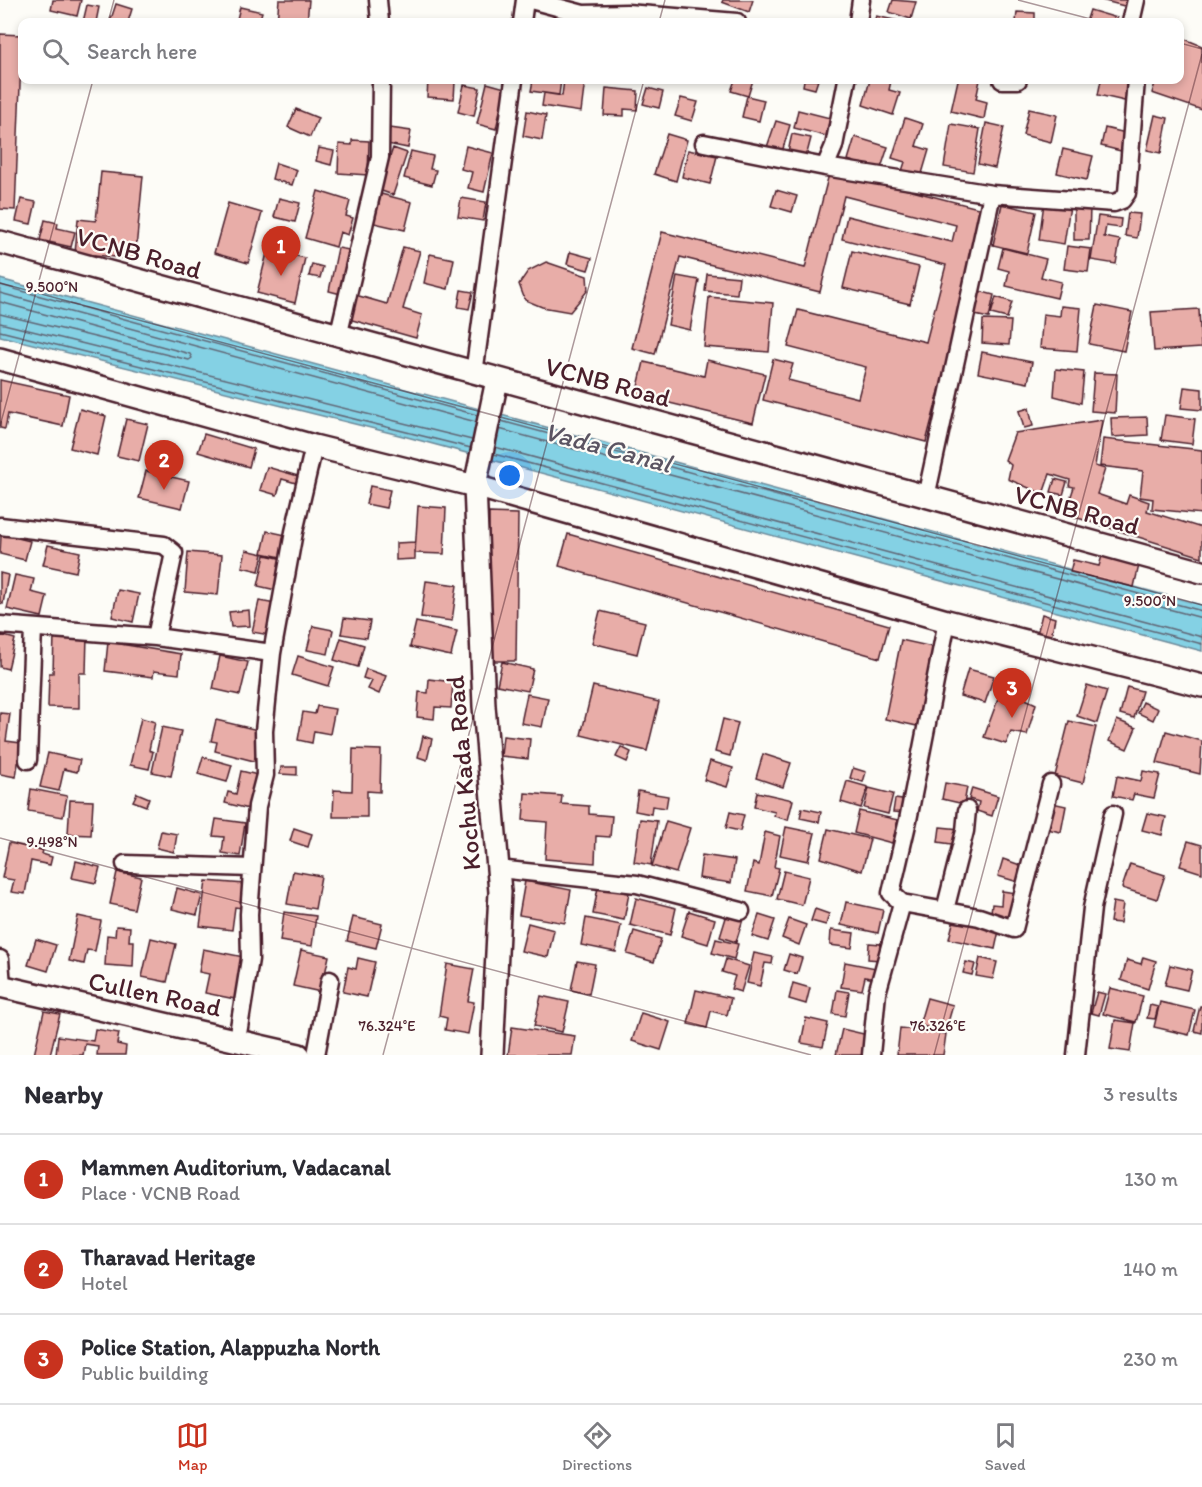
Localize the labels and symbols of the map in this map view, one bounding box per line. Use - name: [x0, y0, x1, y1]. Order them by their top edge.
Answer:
- street label: VCNB Road: [73, 220, 206, 286]
- pin: 1: [262, 226, 300, 276]
- text: 9.500°N: [26, 278, 78, 296]
- street label: VCNB Road: [542, 350, 675, 414]
- water label: Vada Canal: [541, 414, 678, 480]
- pin: 2: [144, 440, 184, 490]
- your location: [495, 461, 524, 490]
- street label: VCNB Road: [1011, 478, 1144, 542]
- text: 9.500°N: [1124, 592, 1176, 610]
- pin: 3: [992, 668, 1032, 718]
- street label: Kochu Kada Road: [438, 673, 487, 872]
- text: 9.498°N: [26, 833, 78, 851]
- street label: Cullen Road: [85, 964, 225, 1024]
- text: 76.324°E: [359, 1017, 415, 1035]
- text: 76.326°E: [910, 1017, 966, 1035]

